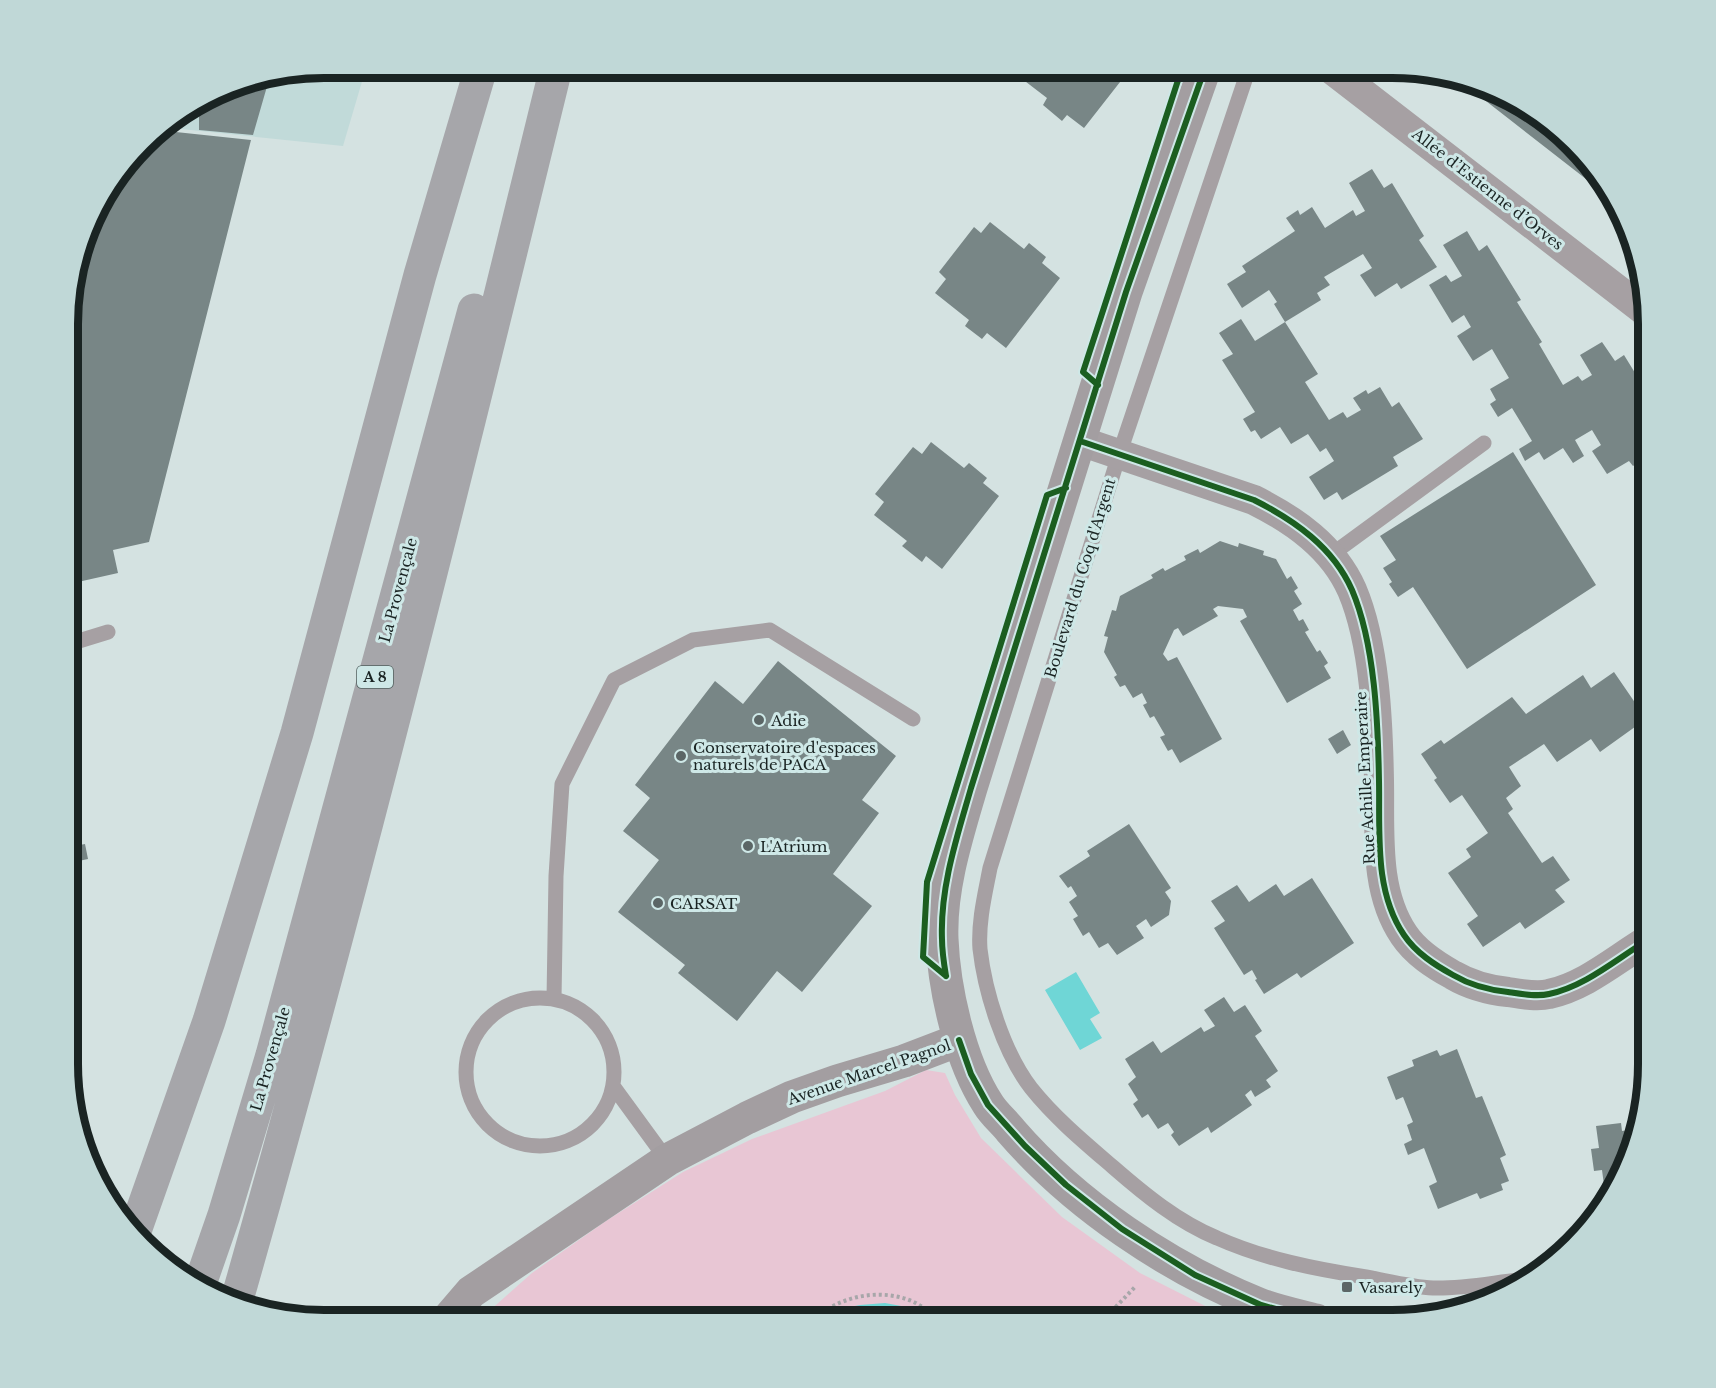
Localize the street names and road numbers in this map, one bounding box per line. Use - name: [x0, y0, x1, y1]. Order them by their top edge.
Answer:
- street label: Allée d’Estienne d’Orves: [1408, 123, 1568, 254]
- street label: Boulevard du Coq d'Argent: [1040, 475, 1120, 680]
- street label: La Provençale: [375, 536, 421, 644]
- road number: A 8: [357, 666, 393, 688]
- street label: Rue Achille Emperaire: [1351, 691, 1379, 865]
- street label: La Provençale: [246, 1005, 294, 1113]
- street label: Avenue Marcel Pagnol: [784, 1035, 953, 1109]

